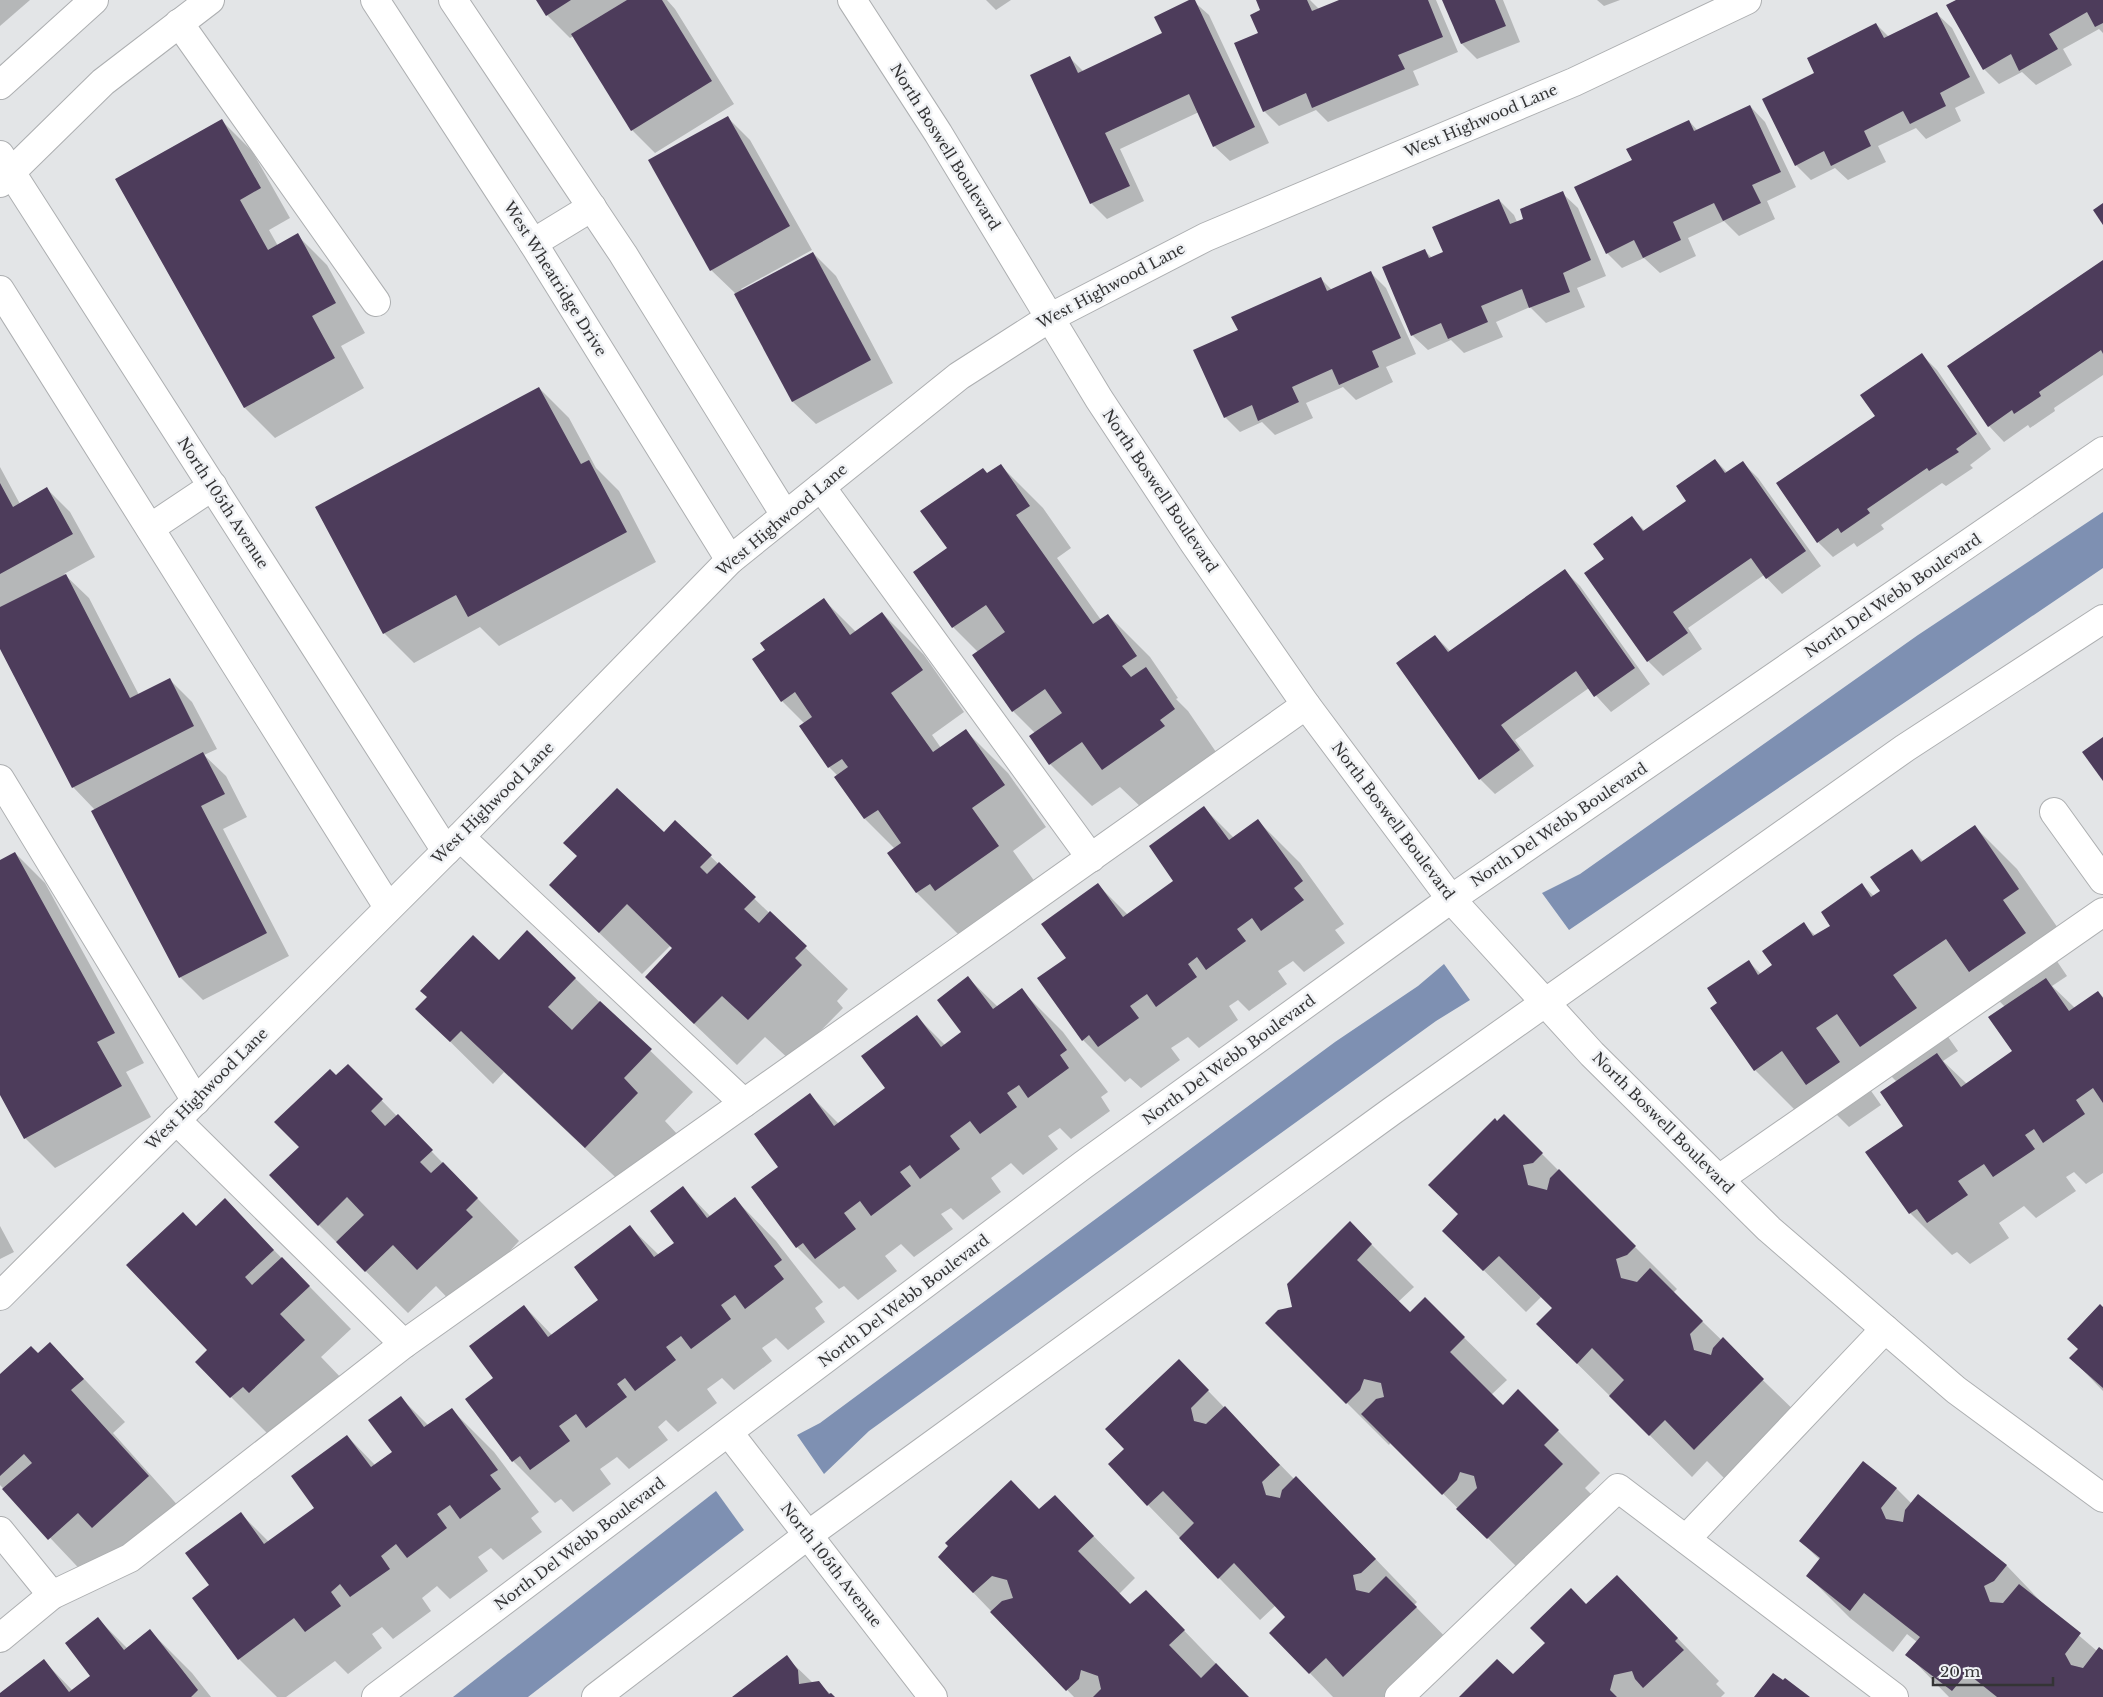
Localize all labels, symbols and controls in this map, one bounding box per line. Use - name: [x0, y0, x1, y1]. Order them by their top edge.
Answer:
- street label: North Boswell Boulevard: [886, 60, 1005, 233]
- street label: West Highwood Lane: [1400, 80, 1560, 162]
- street label: West Wheatridge Drive: [499, 197, 611, 360]
- street label: West Highwood Lane: [1033, 239, 1188, 333]
- street label: North Boswell Boulevard: [1099, 406, 1222, 576]
- street label: North 105th Avenue: [174, 433, 273, 572]
- street label: West Highwood Lane: [712, 459, 851, 580]
- street label: North Del Webb Boulevard: [1801, 529, 1985, 662]
- street label: West Highwood Lane: [427, 738, 558, 868]
- street label: North Boswell Boulevard: [1328, 738, 1459, 903]
- street label: North Del Webb Boulevard: [1467, 758, 1651, 891]
- street label: North Del Webb Boulevard: [1139, 991, 1319, 1129]
- street label: West Highwood Lane: [141, 1024, 272, 1154]
- street label: North Boswell Boulevard: [1589, 1048, 1738, 1197]
- street label: North Del Webb Boulevard: [815, 1230, 993, 1371]
- street label: North Del Webb Boulevard: [491, 1473, 669, 1614]
- street label: North 105th Avenue: [777, 1499, 886, 1631]
- scale bar: [1933, 1654, 2053, 1686]
- text: 20 m: [1940, 1662, 1980, 1681]

